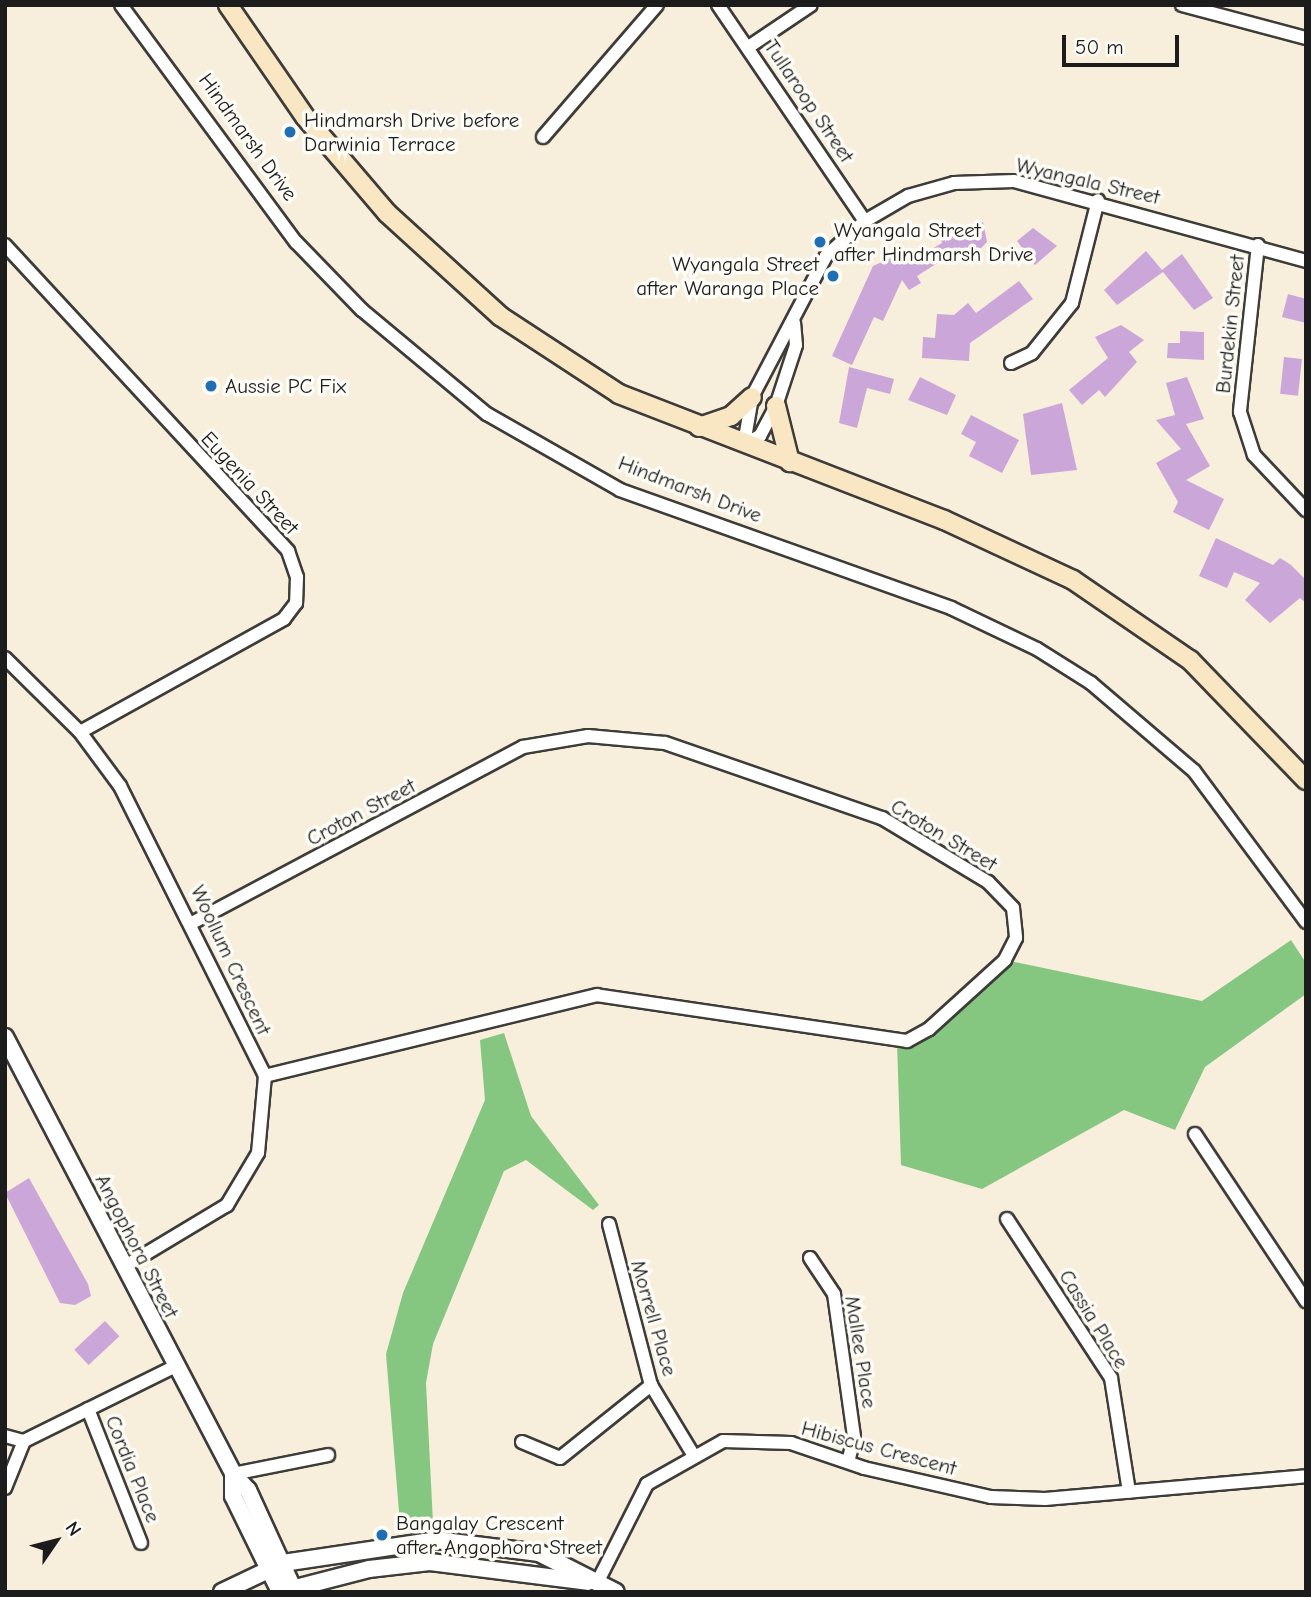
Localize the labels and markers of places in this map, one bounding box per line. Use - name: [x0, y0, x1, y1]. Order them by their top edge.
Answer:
- place label: Hindmarsh Drive before Darwinia Terrace: [304, 107, 519, 157]
- marker: Hindmarsh Drive before Darwinia Terrace: [282, 124, 298, 140]
- place label: Wyangala Street after Hindmarsh Drive: [834, 217, 1033, 267]
- marker: Wyangala Street after Hindmarsh Drive: [812, 234, 828, 250]
- place label: Wyangala Street after Waranga Place: [636, 251, 819, 301]
- marker: Wyangala Street after Waranga Place: [825, 268, 841, 284]
- place label: Aussie PC Fix: [225, 373, 346, 399]
- marker: Aussie PC Fix: [203, 378, 219, 394]
- place label: Bangalay Crescent after Angophora Street: [396, 1510, 602, 1560]
- marker: Bangalay Crescent after Angophora Street: [374, 1527, 390, 1543]

